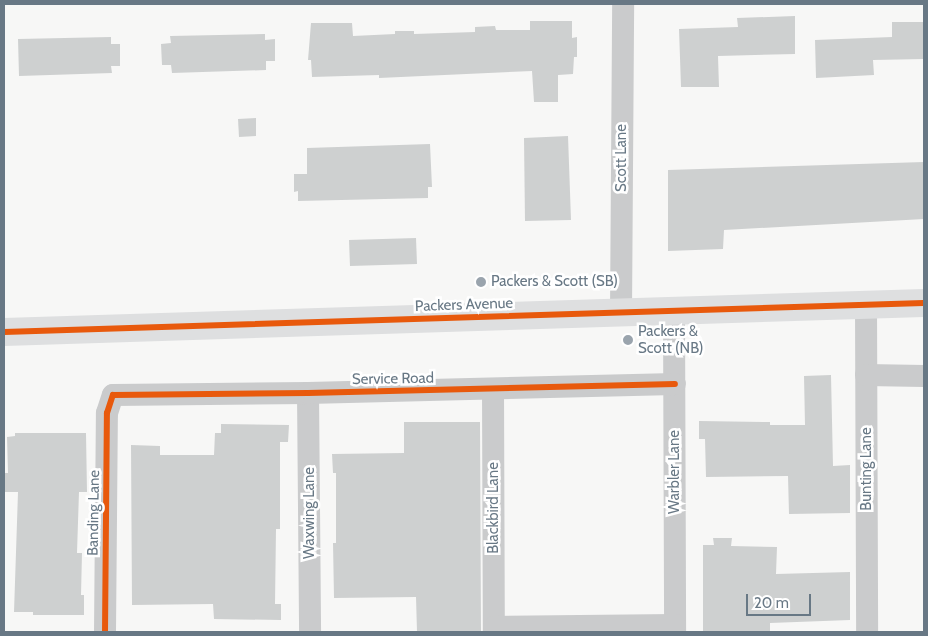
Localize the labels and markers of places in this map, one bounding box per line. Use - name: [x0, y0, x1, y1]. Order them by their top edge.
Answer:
- place label: Packers & Scott (SB): [491, 273, 618, 291]
- marker: Packers & Scott (SB): [475, 276, 487, 288]
- place label: Packers & Scott (NB): [638, 322, 703, 357]
- marker: Packers & Scott (NB): [622, 334, 634, 346]

